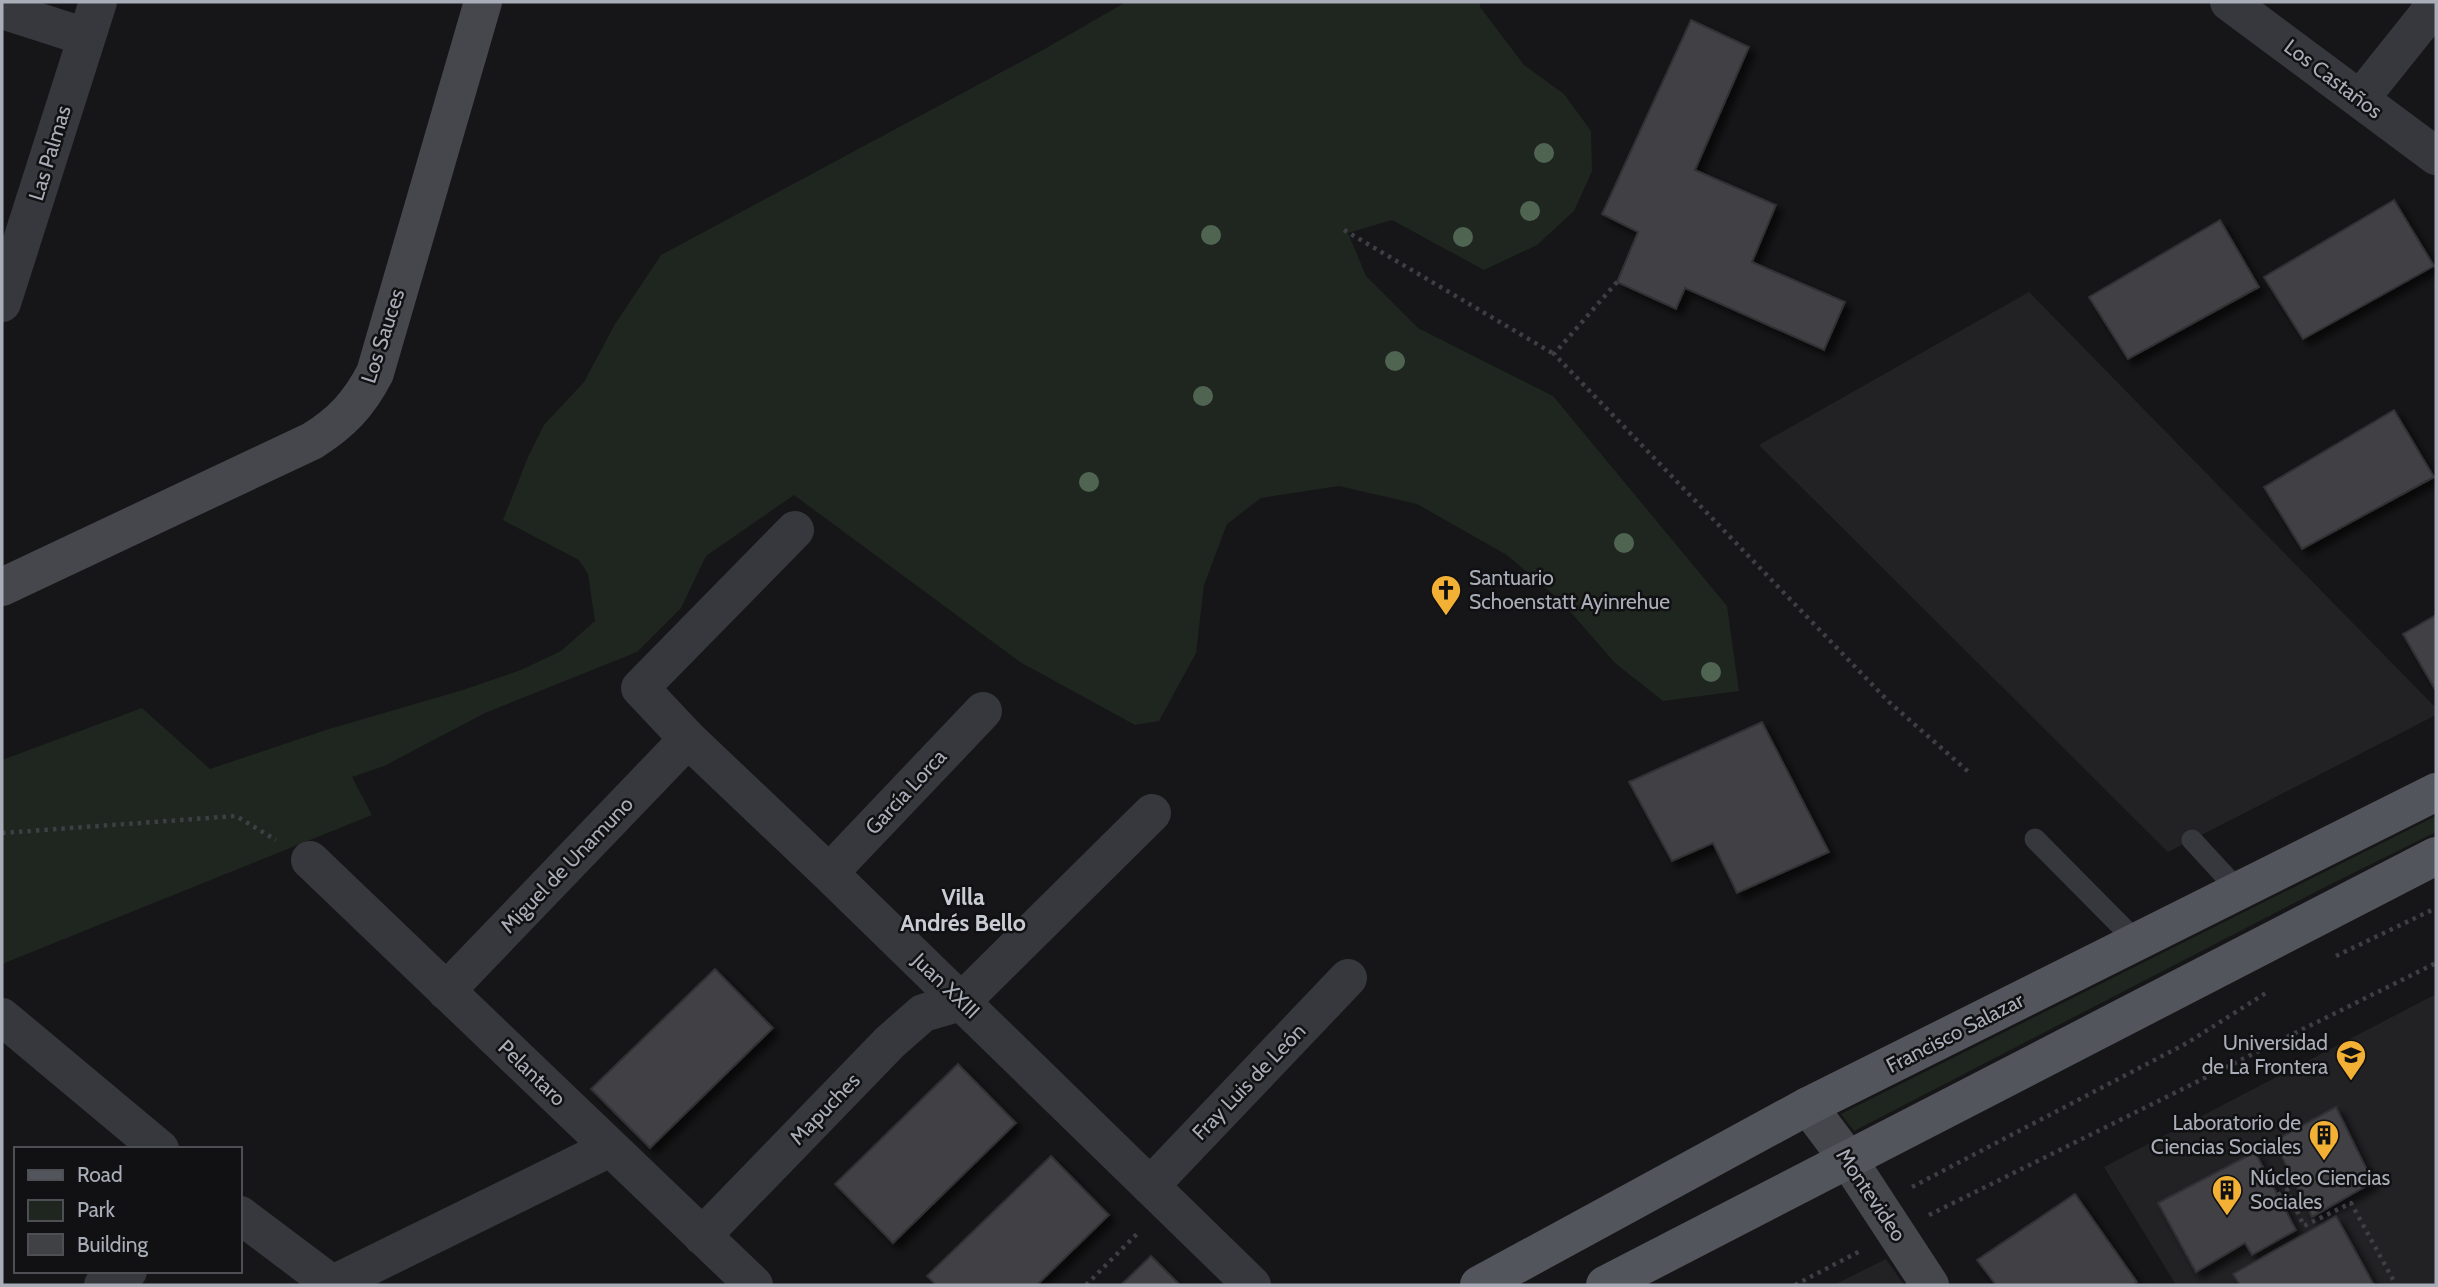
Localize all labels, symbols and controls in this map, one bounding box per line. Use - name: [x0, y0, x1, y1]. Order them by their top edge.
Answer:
- street label: Los Castaños: [2279, 34, 2387, 124]
- street label: Las Palmas: [23, 102, 76, 203]
- street label: Los Sauces: [356, 285, 410, 386]
- place label: Santuario Schoenstatt Ayinrehue: [1469, 565, 1670, 614]
- church icon: Santuario Schoenstatt Ayinrehue: [1429, 573, 1463, 617]
- street label: García Lorca: [860, 744, 951, 839]
- street label: Miguel de Unamuno: [495, 791, 638, 938]
- district label: Villa Andrés Bello: [900, 883, 1026, 937]
- street label: Juan XXIII: [907, 947, 985, 1024]
- street label: Francisco Salazar: [1882, 987, 2028, 1078]
- street label: Fray Luis de León: [1187, 1018, 1311, 1145]
- place label: Universidad de La Frontera: [2202, 1030, 2328, 1079]
- street label: Pelantaro: [493, 1034, 571, 1111]
- school or university icon: Universidad de La Frontera: [2334, 1038, 2368, 1082]
- street label: Mapuches: [784, 1067, 865, 1150]
- place label: Laboratorio de Ciencias Sociales: [2151, 1110, 2301, 1159]
- building icon: Laboratorio de Ciencias Sociales: [2307, 1118, 2341, 1162]
- street label: Montevideo: [1831, 1144, 1912, 1246]
- legend: [14, 1147, 242, 1273]
- text: Road: [77, 1162, 123, 1187]
- place label: Núcleo Ciencias Sociales: [2250, 1165, 2391, 1214]
- building icon: Núcleo Ciencias Sociales: [2210, 1173, 2244, 1217]
- text: Park: [77, 1197, 115, 1222]
- text: Building: [77, 1232, 149, 1257]

